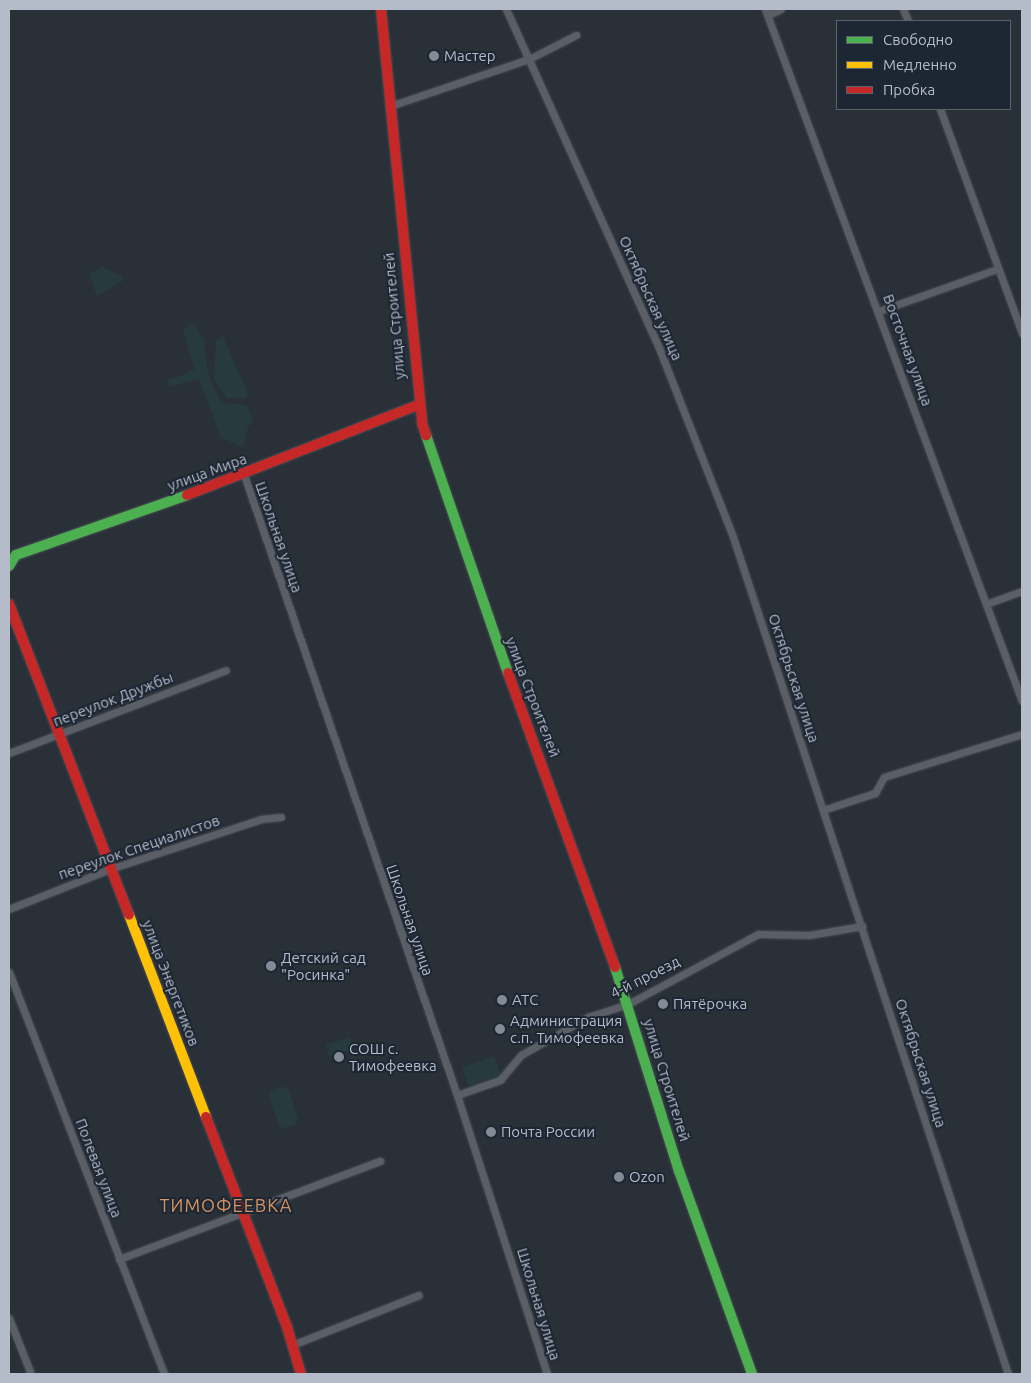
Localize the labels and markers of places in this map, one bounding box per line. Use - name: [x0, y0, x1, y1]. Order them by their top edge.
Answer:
- place label: Мастер: [444, 47, 496, 65]
- marker: Мастер: [428, 50, 440, 62]
- place label: Детский сад "Росинка": [281, 948, 366, 983]
- marker: Детский сад "Росинка": [265, 960, 277, 972]
- place label: АТС: [512, 991, 538, 1009]
- marker: АТС: [496, 994, 508, 1006]
- place label: Пятёрочка: [673, 995, 747, 1013]
- marker: Пятёрочка: [657, 998, 669, 1010]
- place label: Администрация с.п. Тимофеевка: [510, 1011, 624, 1046]
- marker: Администрация с.п. Тимофеевка: [494, 1023, 506, 1035]
- place label: СОШ с. Тимофеевка: [349, 1039, 437, 1074]
- marker: СОШ с. Тимофеевка: [333, 1051, 345, 1063]
- place label: Почта России: [501, 1123, 595, 1141]
- marker: Почта России: [485, 1126, 497, 1138]
- place label: Ozon: [629, 1168, 665, 1186]
- marker: Ozon: [613, 1171, 625, 1183]

